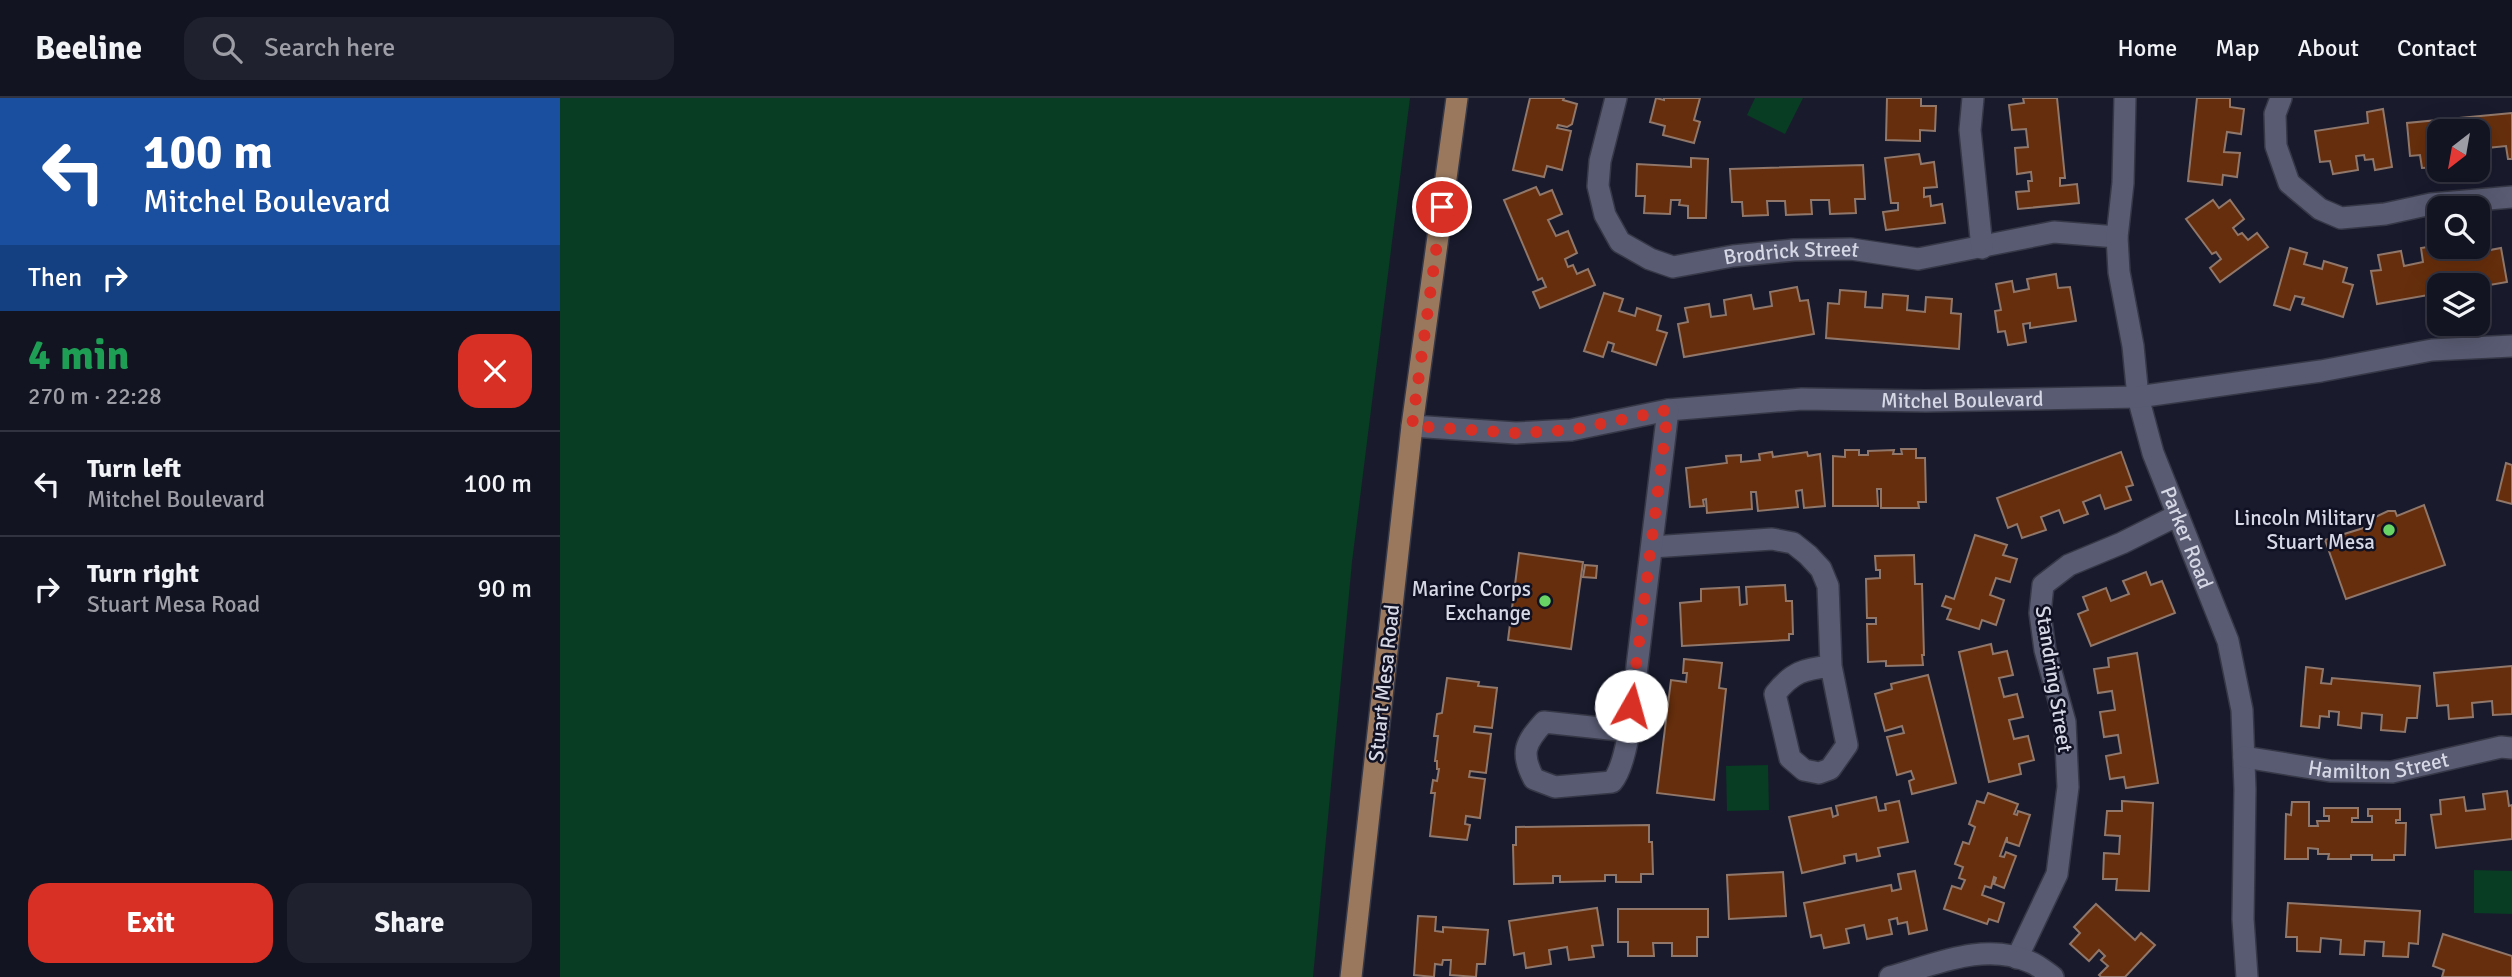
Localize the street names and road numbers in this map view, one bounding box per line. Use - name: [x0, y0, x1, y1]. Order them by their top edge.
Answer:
- street label: Brodrick Street: [1721, 236, 1861, 270]
- street label: Mitchel Boulevard: [1881, 386, 2044, 414]
- street label: Parker Road: [2155, 483, 2219, 592]
- street label: Stuart Mesa Road: [1363, 603, 1405, 763]
- street label: Standring Street: [2030, 604, 2078, 754]
- street label: Hamilton Street: [2306, 746, 2451, 785]

